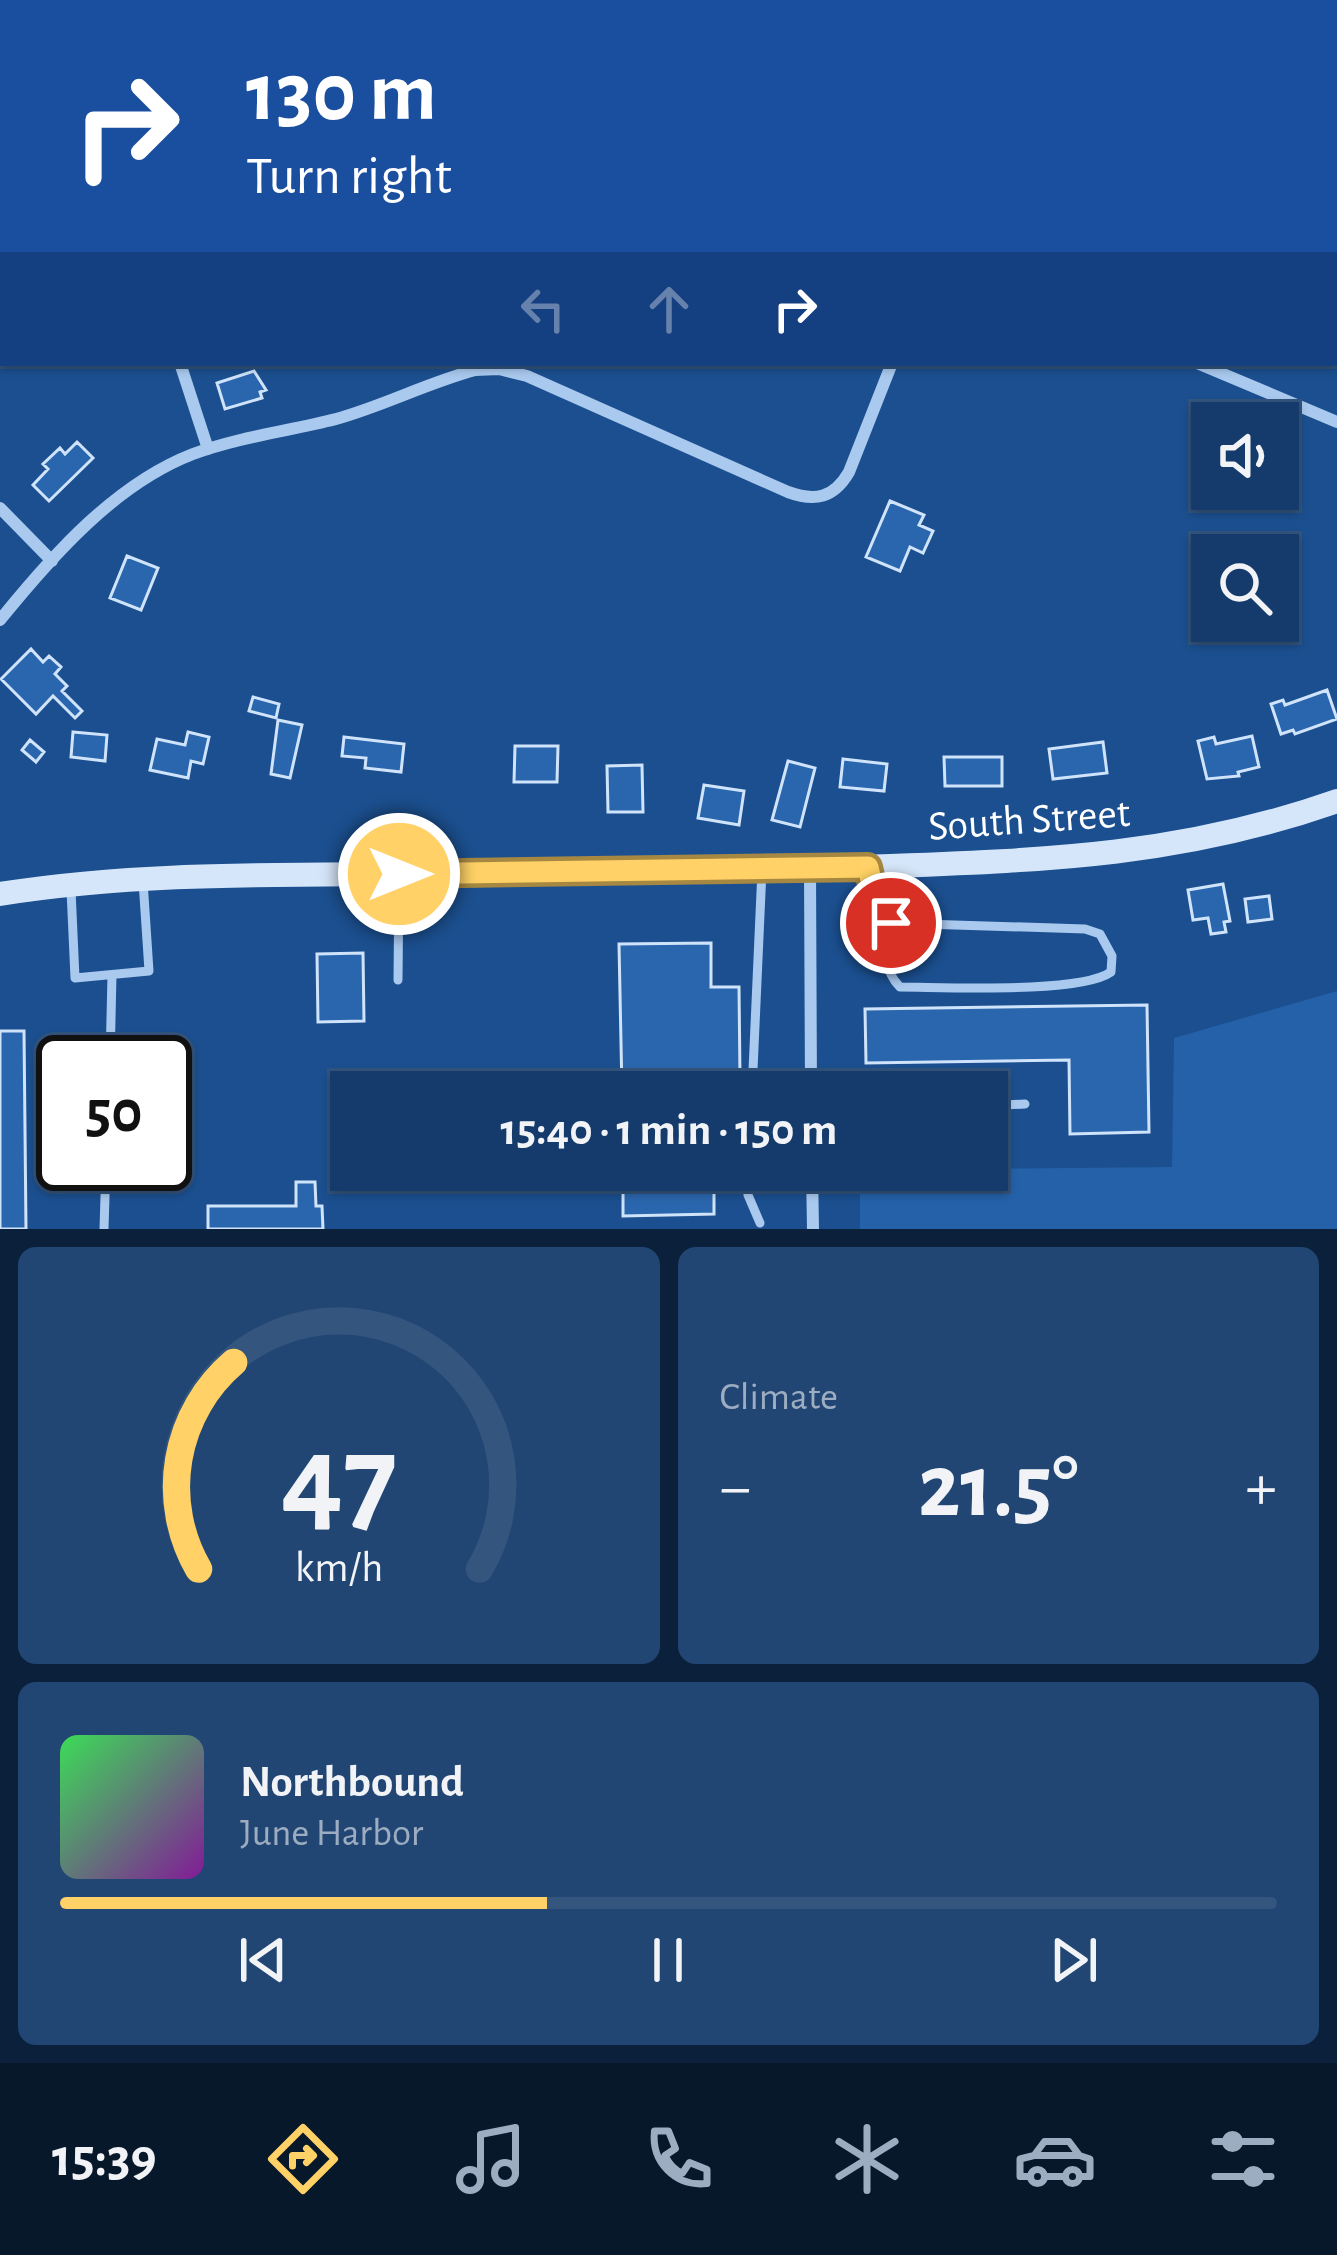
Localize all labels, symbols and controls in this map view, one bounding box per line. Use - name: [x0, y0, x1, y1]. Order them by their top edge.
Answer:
- icon: right: [48, 48, 204, 204]
- text: 130 m: [246, 52, 437, 136]
- text: Turn right: [246, 150, 452, 204]
- icon: left: [510, 276, 576, 342]
- icon: ahead: [636, 276, 702, 342]
- icon: right: [762, 276, 828, 342]
- map controls: [1191, 402, 1299, 642]
- button: sound: [1191, 402, 1299, 510]
- button: search: [1191, 534, 1299, 642]
- street label: South Street: [927, 792, 1131, 848]
- position arrow: [336, 811, 462, 937]
- pin: [840, 872, 942, 974]
- icon: arrive: [858, 890, 924, 956]
- speed limit sign: 50: [36, 1035, 192, 1191]
- text: 15:40 · 1 min · 150 m: [501, 1108, 837, 1153]
- text: Climate: [720, 1378, 838, 1417]
- text: 47: [280, 1418, 397, 1543]
- text: 21.5°: [918, 1443, 1079, 1533]
- text: −: [720, 1455, 751, 1521]
- text: +: [1245, 1455, 1277, 1521]
- text: km/h: [295, 1546, 383, 1589]
- text: Northbound: [240, 1760, 464, 1805]
- text: June Harbor: [240, 1814, 423, 1853]
- icon: previous: [230, 1927, 296, 1993]
- icon: pause: [635, 1927, 701, 1993]
- icon: next: [1041, 1927, 1107, 1993]
- icon: directions: [261, 2117, 345, 2201]
- icon: music: [449, 2117, 533, 2201]
- icon: phone: [637, 2117, 721, 2201]
- icon: climate: [825, 2117, 909, 2201]
- icon: car: [1013, 2117, 1097, 2201]
- icon: filters: [1201, 2117, 1285, 2201]
- text: 15:39: [52, 2132, 157, 2186]

